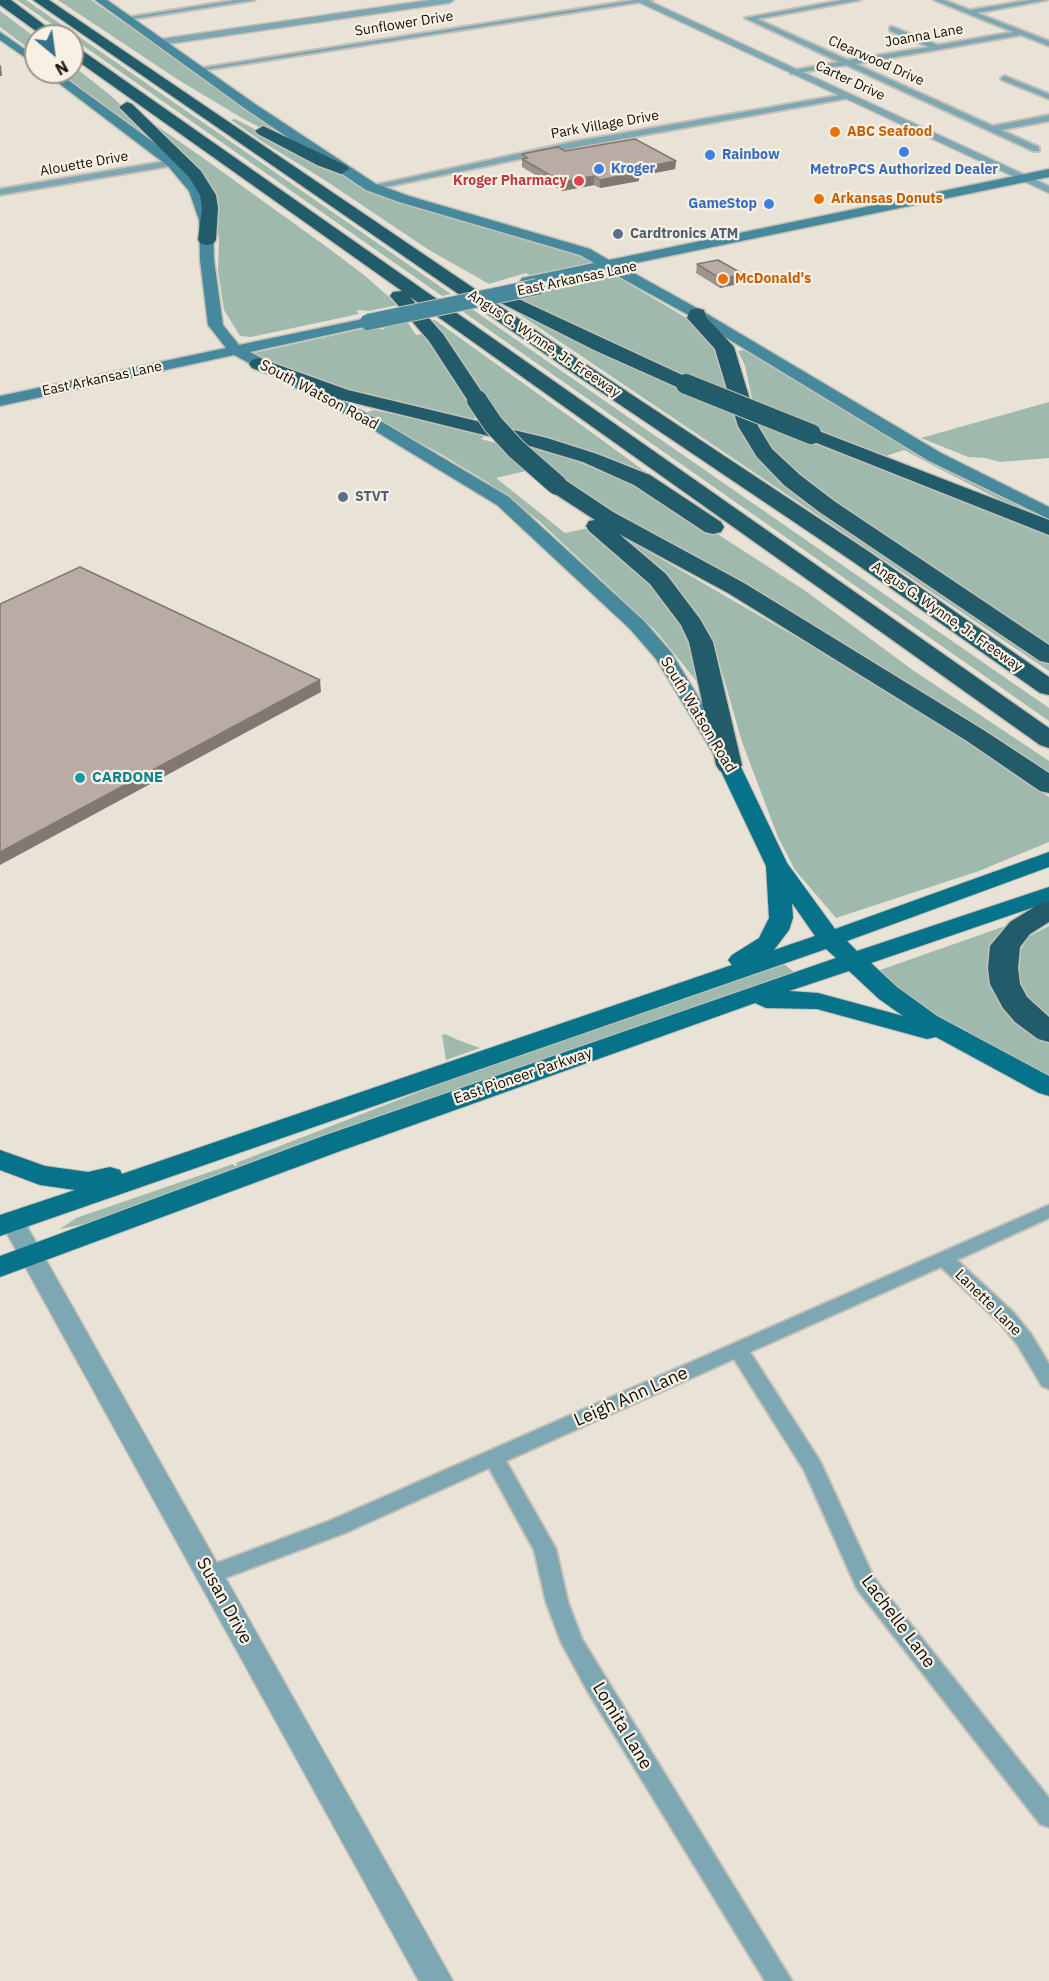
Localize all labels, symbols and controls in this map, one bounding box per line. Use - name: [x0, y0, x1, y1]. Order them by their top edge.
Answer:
- street label: Sunflower Drive: [354, 8, 454, 40]
- street label: Joanna Lane: [884, 21, 964, 51]
- north arrow: [24, 24, 84, 84]
- street label: Clearwood Drive: [825, 32, 927, 90]
- text: N: [52, 56, 72, 80]
- street label: Carter Drive: [813, 58, 887, 104]
- street label: Park Village Drive: [550, 107, 660, 143]
- place label: ABC Seafood: [847, 124, 932, 140]
- marker: ABC Seafood: [828, 125, 842, 139]
- marker: MetroPCS Authorized Dealer: [897, 145, 911, 159]
- place label: Rainbow: [722, 147, 780, 163]
- street label: Alouette Drive: [39, 148, 129, 180]
- marker: Rainbow: [703, 148, 717, 162]
- place label: Kroger: [611, 161, 655, 177]
- marker: Kroger: [592, 162, 606, 176]
- place label: MetroPCS Authorized Dealer: [810, 162, 998, 178]
- place label: Kroger Pharmacy: [453, 173, 567, 189]
- marker: Kroger Pharmacy: [572, 174, 586, 188]
- place label: Arkansas Donuts: [831, 191, 943, 207]
- marker: Arkansas Donuts: [812, 192, 826, 206]
- place label: GameStop: [688, 196, 757, 212]
- marker: GameStop: [762, 197, 776, 211]
- place label: Cardtronics ATM: [630, 226, 738, 242]
- marker: Cardtronics ATM: [611, 227, 625, 241]
- street label: East Arkansas Lane: [516, 258, 638, 300]
- place label: McDonald's: [735, 271, 811, 287]
- marker: McDonald's: [716, 272, 730, 286]
- street label: Angus G. Wynne, Jr. Freeway: [465, 287, 623, 401]
- street label: South Watson Road: [257, 356, 381, 434]
- street label: East Arkansas Lane: [41, 358, 163, 400]
- place label: STVT: [355, 489, 389, 505]
- marker: STVT: [336, 490, 350, 504]
- street label: Angus G. Wynne, Jr. Freeway: [868, 558, 1026, 676]
- street label: South Watson Road: [656, 654, 740, 776]
- place label: CARDONE: [92, 769, 163, 787]
- marker: CARDONE: [73, 771, 87, 785]
- street label: East Pioneer Parkway: [451, 1044, 595, 1108]
- street label: Lanette Lane: [951, 1266, 1025, 1340]
- street label: Leigh Ann Lane: [571, 1362, 691, 1432]
- street label: Susan Drive: [191, 1554, 257, 1648]
- street label: Lachelle Lane: [856, 1571, 940, 1673]
- street label: Lomita Lane: [587, 1678, 657, 1774]

